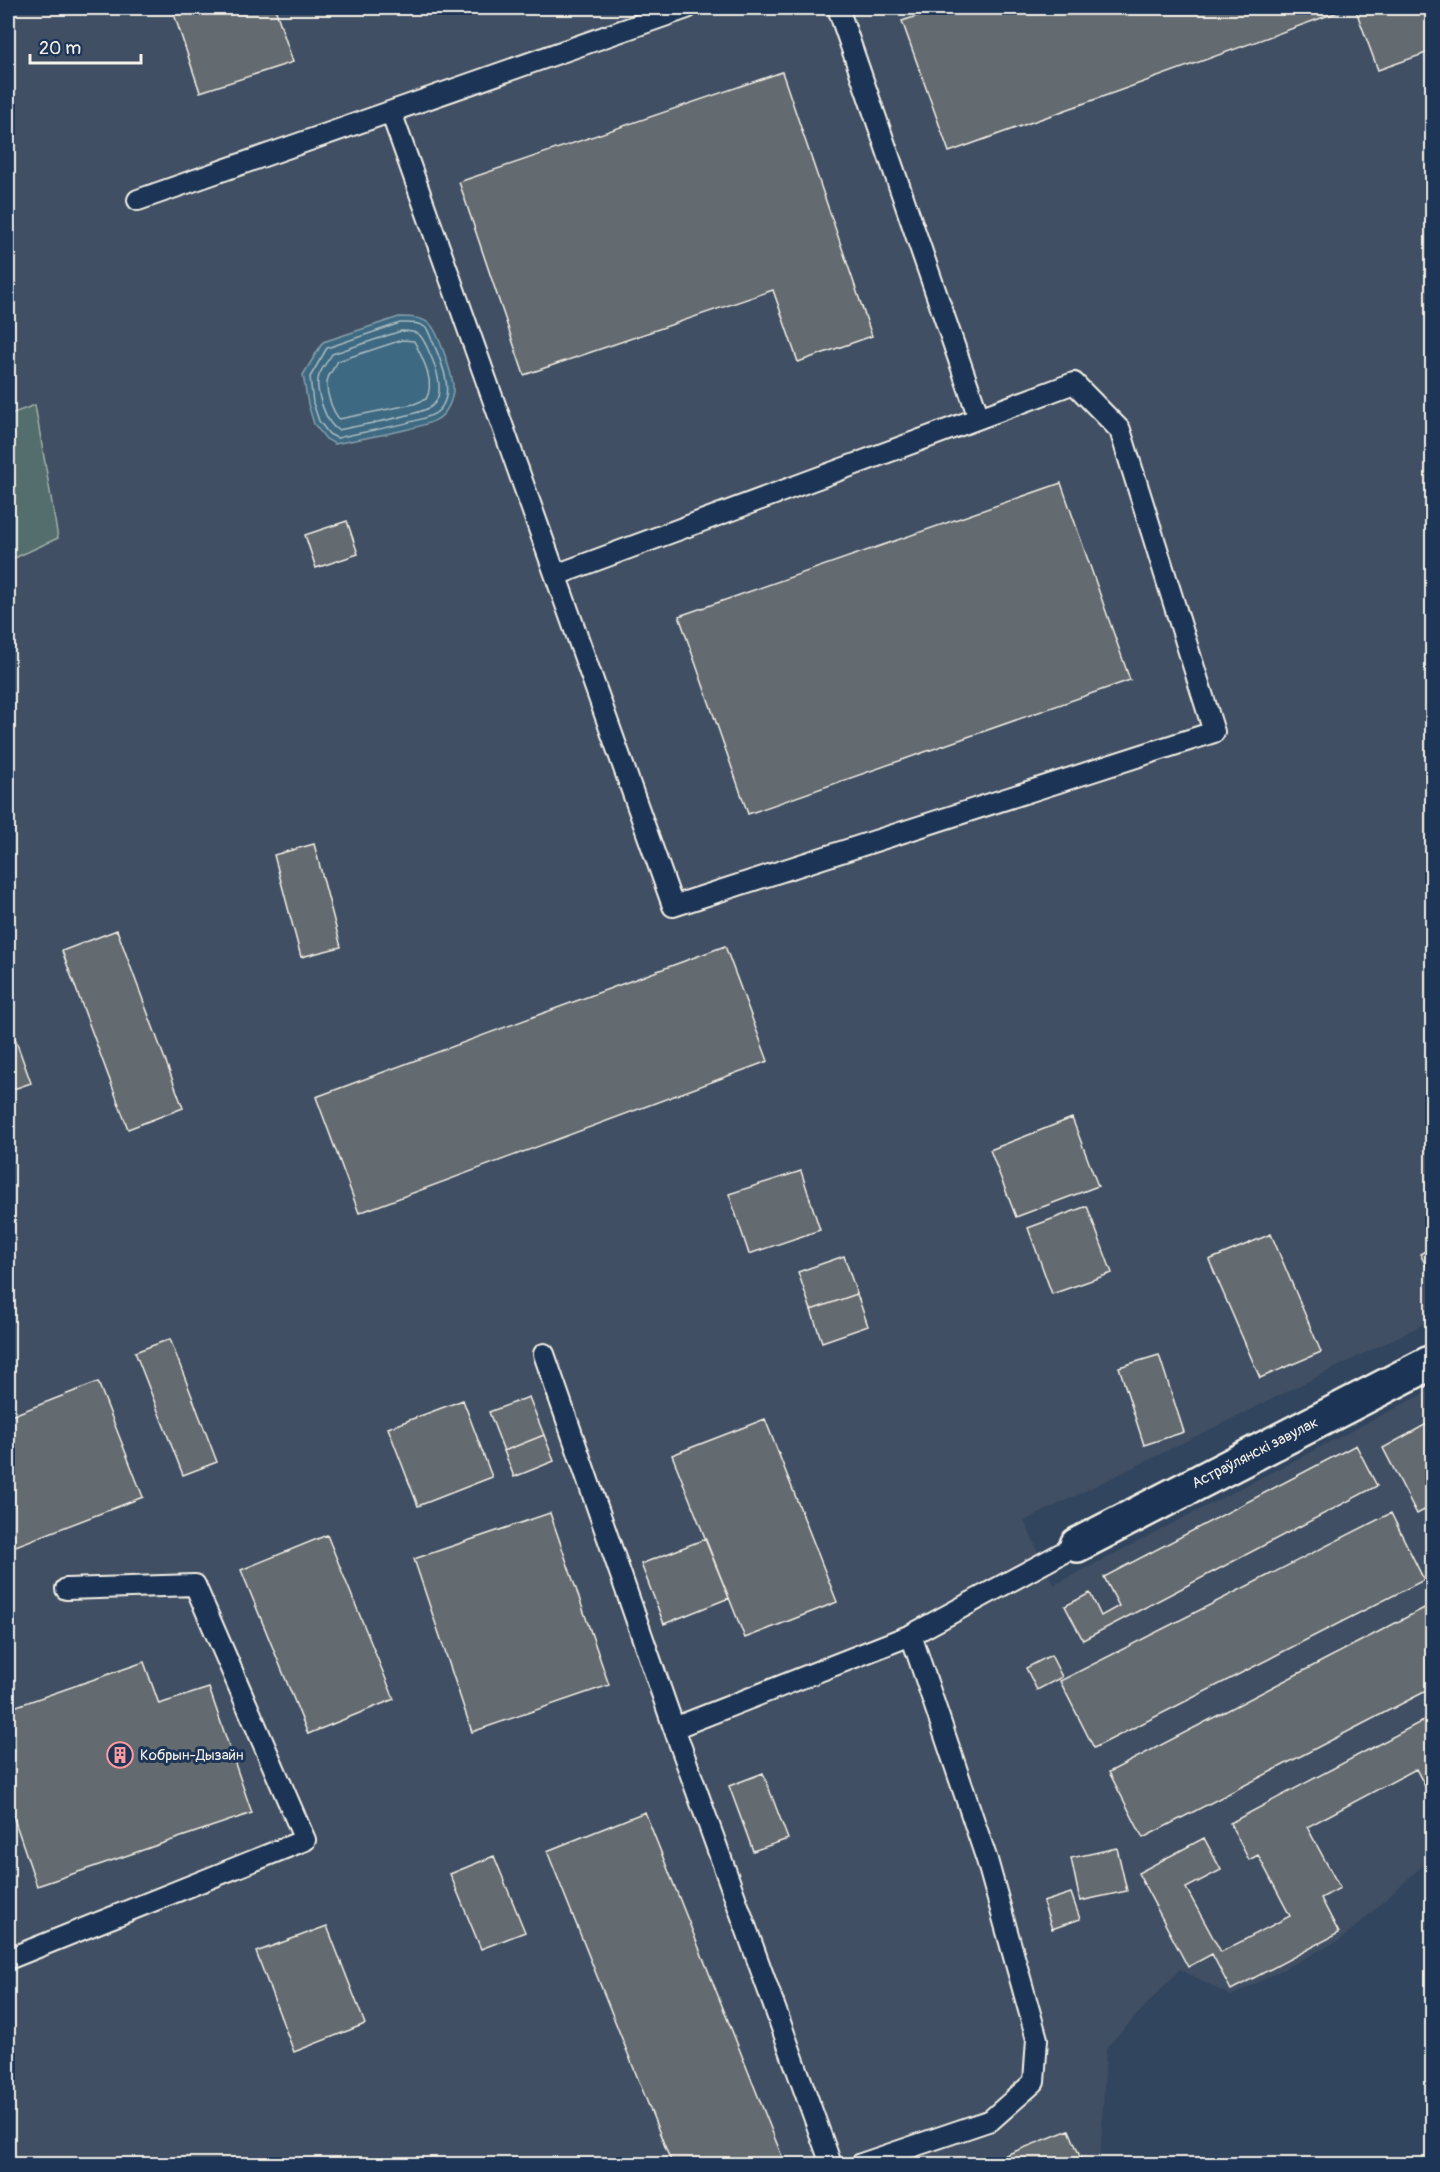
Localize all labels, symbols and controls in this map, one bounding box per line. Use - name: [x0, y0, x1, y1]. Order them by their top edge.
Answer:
- scale bar: [30, 27, 141, 65]
- text: 20 m: [39, 37, 81, 60]
- street label: Астраўлянскі завулак: [1189, 1413, 1322, 1493]
- building icon: Кобрын-Дызайн: [105, 1740, 135, 1770]
- place label: Кобрын-Дызайн: [140, 1746, 243, 1765]

